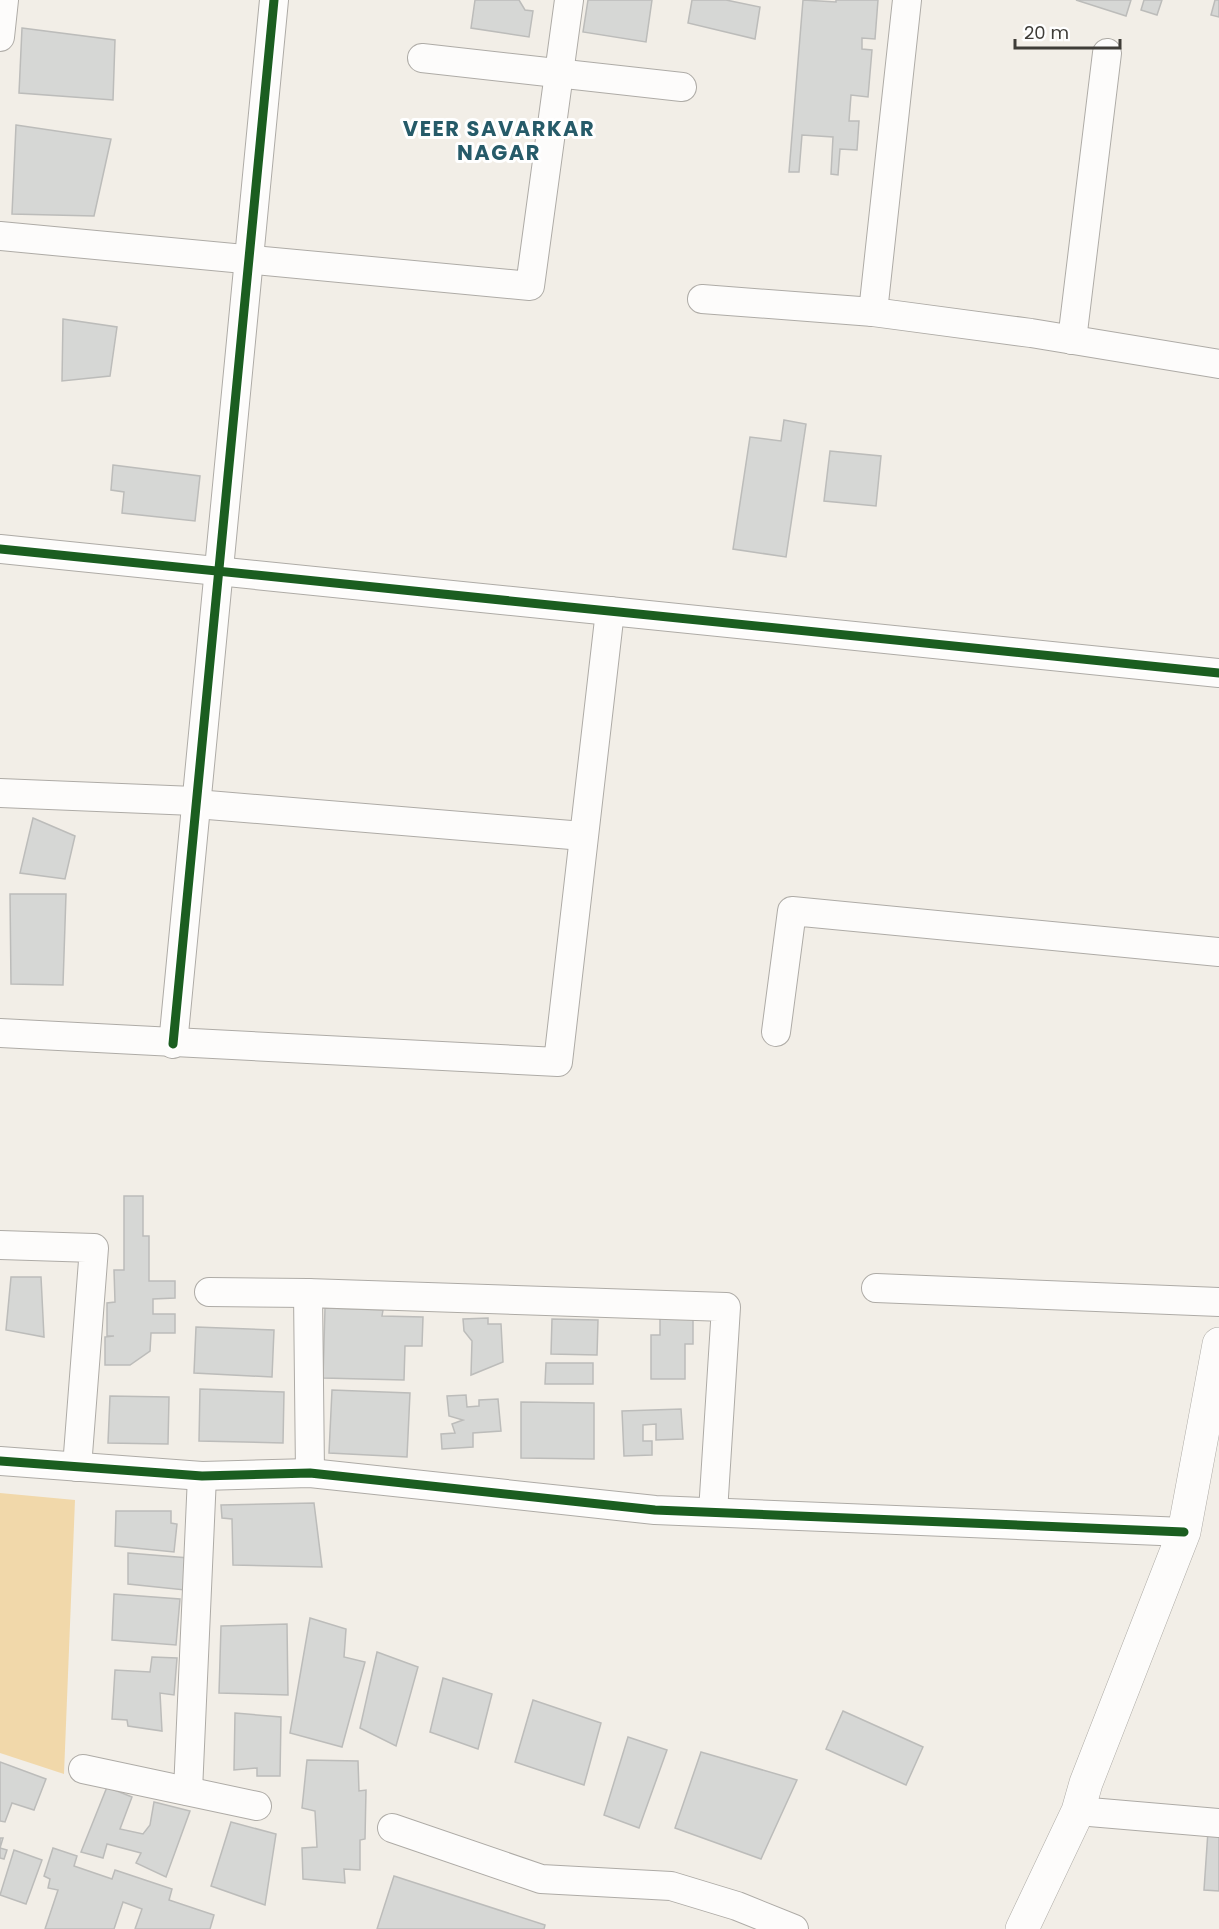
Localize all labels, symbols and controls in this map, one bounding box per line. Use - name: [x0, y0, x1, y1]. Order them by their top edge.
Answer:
- scale bar: [1015, 12, 1120, 50]
- text: 20 m: [1024, 20, 1069, 45]
- district label: VEER SAVARKAR NAGAR: [403, 114, 595, 167]

